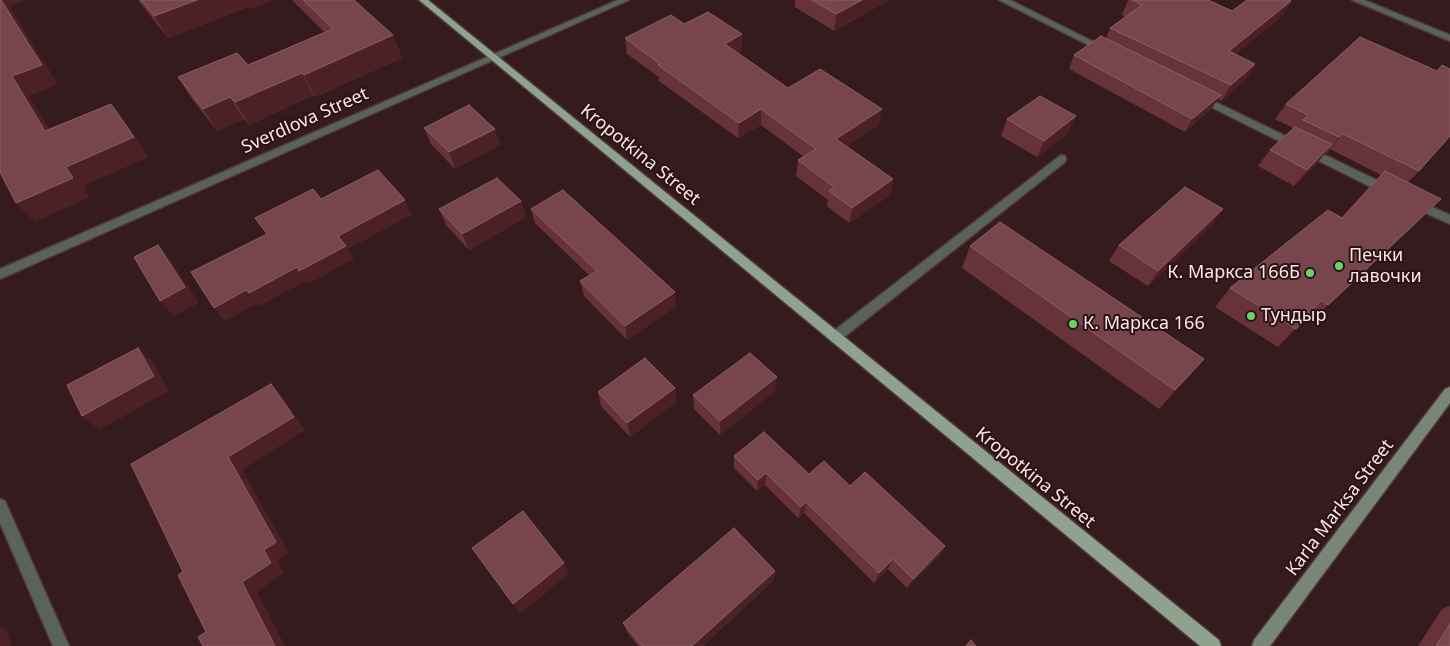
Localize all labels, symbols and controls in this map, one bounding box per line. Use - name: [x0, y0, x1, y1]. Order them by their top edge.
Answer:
- street label: Sverdlova Street: [238, 83, 372, 159]
- street label: Kropotkina Street: [576, 100, 704, 210]
- place label: Печки лавочки: [1349, 245, 1422, 288]
- marker: Печки лавочки: [1333, 260, 1345, 272]
- place label: К. Маркса 166Б: [1167, 262, 1300, 284]
- marker: К. Маркса 166Б: [1304, 267, 1316, 279]
- place label: Тундыр: [1261, 305, 1326, 327]
- marker: Тундыр: [1245, 310, 1257, 322]
- place label: К. Маркса 166: [1083, 313, 1205, 335]
- marker: К. Маркса 166: [1067, 318, 1079, 330]
- street label: Kropotkina Street: [971, 423, 1099, 533]
- street label: Karla Marksa Street: [1282, 436, 1398, 580]

